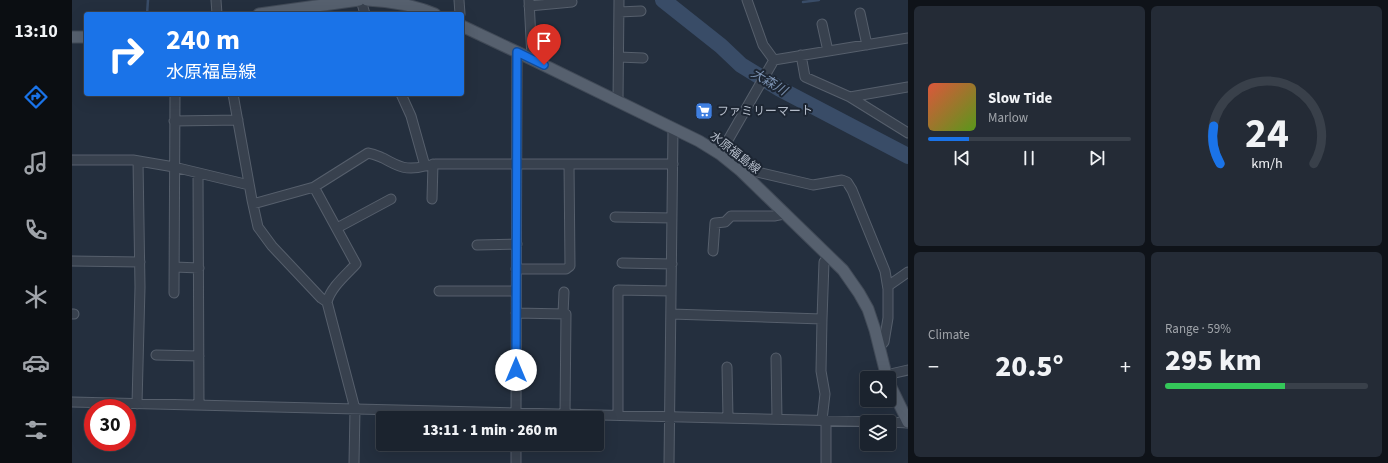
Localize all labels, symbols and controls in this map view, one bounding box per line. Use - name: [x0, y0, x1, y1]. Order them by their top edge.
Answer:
- text: 13:10: [14, 19, 58, 44]
- text: 240 m: [166, 20, 240, 60]
- pin: [527, 24, 561, 65]
- icon: right: [100, 28, 152, 80]
- icon: arrive: [533, 30, 555, 52]
- text: 水原福島線: [166, 60, 256, 85]
- water label: 大森川: [748, 64, 792, 101]
- icon: directions: [22, 83, 50, 111]
- text: Slow Tide: [988, 88, 1052, 109]
- supermarket icon: ファミリーマート: [694, 101, 714, 121]
- place label: ファミリーマート: [717, 103, 813, 120]
- text: 24: [1245, 104, 1288, 164]
- text: Marlow: [988, 109, 1028, 127]
- street label: 水原福島線: [706, 128, 764, 178]
- icon: previous: [951, 147, 973, 169]
- icon: pause: [1018, 147, 1040, 169]
- icon: next: [1086, 147, 1108, 169]
- icon: music: [22, 149, 50, 177]
- text: km/h: [1251, 153, 1282, 174]
- icon: phone: [22, 216, 50, 244]
- icon: climate: [22, 283, 50, 311]
- text: Range · 59%: [1165, 320, 1231, 338]
- text: Climate: [928, 326, 970, 344]
- text: 295 km: [1165, 339, 1262, 382]
- text: 20.5°: [995, 345, 1064, 388]
- icon: car: [22, 349, 50, 377]
- position arrow: [495, 349, 537, 391]
- text: −: [928, 351, 939, 383]
- text: +: [1120, 351, 1131, 383]
- map controls: [860, 371, 896, 451]
- button: search: [860, 371, 896, 407]
- speed limit sign: 30: [84, 399, 136, 451]
- button: layers: [860, 415, 896, 451]
- icon: filters: [22, 416, 50, 444]
- text: 13:11 · 1 min · 260 m: [423, 420, 557, 441]

